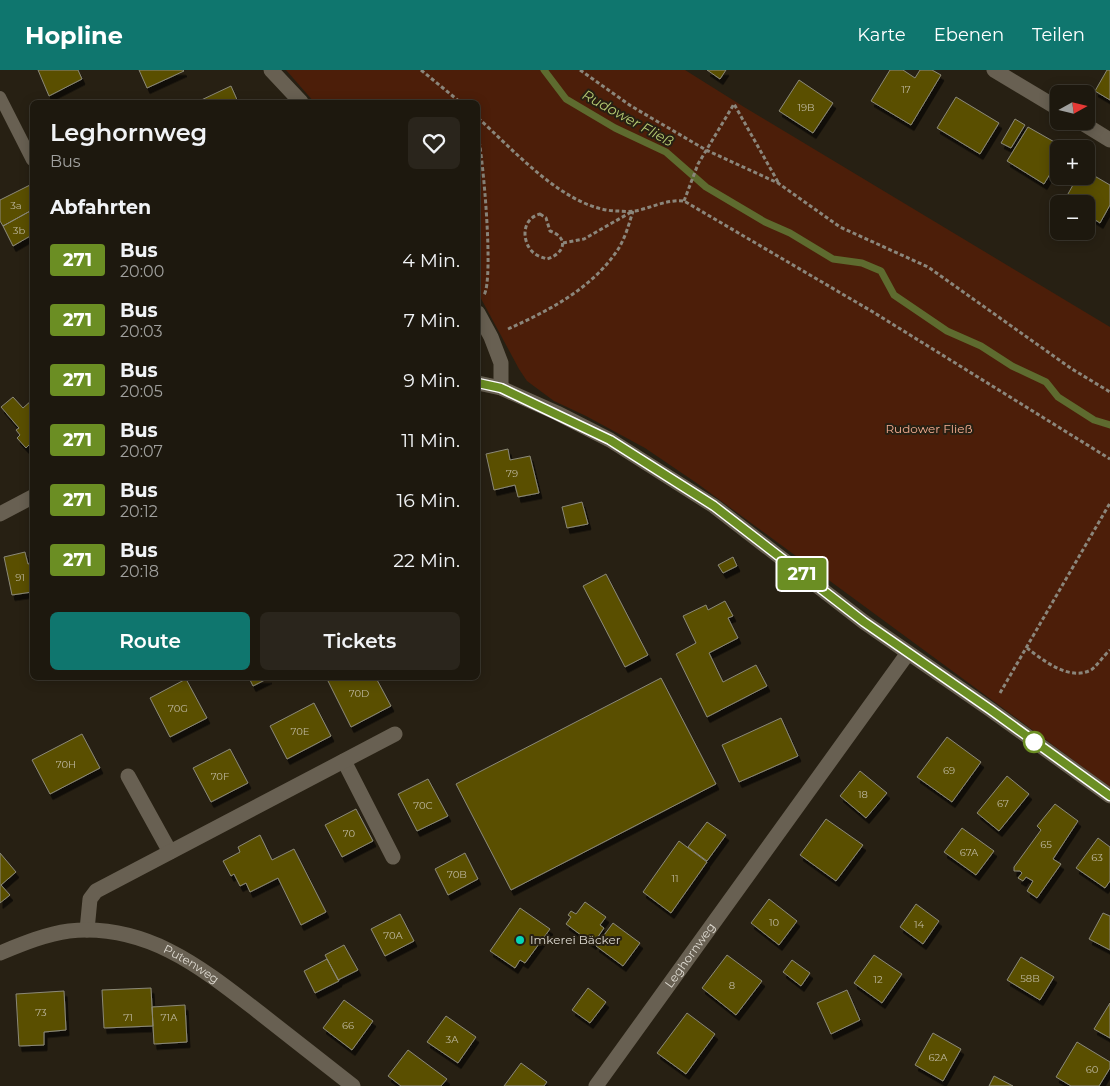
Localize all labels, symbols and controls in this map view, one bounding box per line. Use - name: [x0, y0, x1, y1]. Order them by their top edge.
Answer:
- text: Hopline: [25, 21, 123, 50]
- text: Karte: [857, 24, 906, 46]
- text: Ebenen: [934, 24, 1004, 46]
- text: Teilen: [1032, 24, 1085, 46]
- house number: 17: [901, 83, 911, 96]
- water label: Rudower Fließ: [579, 85, 677, 151]
- north arrow: [1050, 85, 1095, 130]
- map controls: [1050, 85, 1095, 240]
- house number: 19B: [797, 101, 815, 114]
- button: heart: [408, 117, 460, 169]
- text: Leghornweg: [50, 118, 207, 147]
- button: +: [1050, 140, 1095, 185]
- text: Bus: [50, 152, 81, 171]
- button: −: [1050, 195, 1095, 240]
- text: Abfahrten: [50, 196, 151, 219]
- house number: 3a: [10, 199, 22, 212]
- house number: 3b: [13, 224, 25, 237]
- text: Bus: [120, 239, 158, 262]
- text: 271: [63, 249, 92, 271]
- text: 4 Min.: [402, 249, 460, 272]
- text: 20:00: [120, 262, 164, 281]
- text: Bus: [120, 299, 158, 322]
- text: 271: [63, 309, 92, 331]
- text: 7 Min.: [404, 309, 460, 332]
- text: 20:03: [120, 322, 163, 341]
- text: Bus: [120, 359, 158, 382]
- text: 271: [63, 369, 92, 391]
- text: 9 Min.: [403, 369, 460, 392]
- text: 20:05: [120, 382, 163, 401]
- text: Bus: [120, 419, 158, 442]
- park label: Rudower Fließ: [885, 421, 973, 436]
- text: 271: [63, 429, 92, 451]
- text: 11 Min.: [401, 429, 460, 452]
- text: 20:07: [120, 442, 163, 461]
- house number: 79: [506, 467, 518, 480]
- text: Bus: [120, 479, 158, 502]
- text: 271: [63, 489, 92, 511]
- text: 16 Min.: [396, 489, 460, 512]
- text: 20:12: [120, 502, 158, 521]
- text: Bus: [120, 539, 158, 562]
- text: 271: [63, 549, 92, 571]
- text: 22 Min.: [393, 549, 460, 572]
- line badge: 271: [773, 558, 831, 590]
- text: 20:18: [120, 562, 159, 581]
- text: 271: [787, 563, 817, 585]
- house number: 91: [15, 571, 25, 584]
- button: Route: [50, 612, 250, 670]
- button: Tickets: [260, 612, 460, 670]
- house number: 70D: [349, 687, 369, 700]
- house number: 70G: [168, 702, 188, 715]
- house number: 70E: [291, 725, 310, 738]
- unlabelled marker: [1023, 731, 1045, 753]
- house number: 70H: [56, 758, 76, 771]
- house number: 69: [943, 764, 955, 777]
- house number: 70F: [211, 770, 229, 783]
- house number: 18: [858, 788, 868, 801]
- house number: 67: [997, 797, 1009, 810]
- house number: 70C: [413, 799, 433, 812]
- house number: 70: [343, 827, 356, 840]
- house number: 65: [1040, 838, 1052, 851]
- house number: 67A: [960, 846, 979, 859]
- house number: 63: [1091, 851, 1103, 864]
- house number: 70B: [447, 868, 467, 881]
- house number: 11: [671, 872, 679, 885]
- house number: 10: [769, 916, 779, 929]
- house number: 14: [914, 918, 924, 931]
- street label: Leghornweg: [661, 920, 718, 991]
- house number: 70A: [383, 929, 404, 942]
- place label: Imkerei Bäcker: [530, 932, 621, 947]
- marker: Imkerei Bäcker: [514, 934, 526, 946]
- street label: Putenweg: [161, 941, 222, 986]
- house number: 58B: [1020, 972, 1040, 985]
- house number: 12: [873, 973, 883, 986]
- house number: 8: [729, 979, 735, 992]
- house number: 73: [35, 1006, 47, 1019]
- house number: 71: [123, 1011, 133, 1024]
- house number: 71A: [161, 1011, 178, 1024]
- house number: 66: [342, 1019, 354, 1032]
- house number: 3A: [446, 1033, 459, 1046]
- house number: 62A: [929, 1051, 948, 1064]
- house number: 60: [1086, 1063, 1099, 1076]

